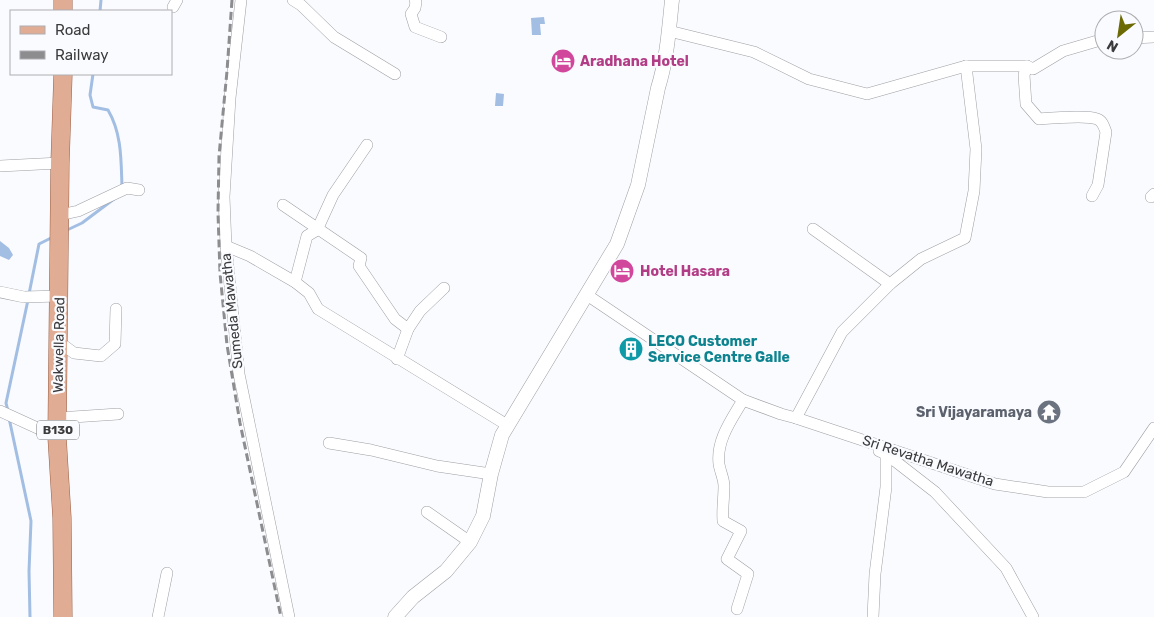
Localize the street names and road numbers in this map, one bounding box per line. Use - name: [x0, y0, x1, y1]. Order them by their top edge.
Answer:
- street label: Sumeda Mawatha: [217, 252, 247, 370]
- street label: Wakwella Road: [50, 297, 68, 393]
- road number: B130: [37, 420, 79, 440]
- street label: Sri Revatha Mawatha: [860, 432, 996, 490]

